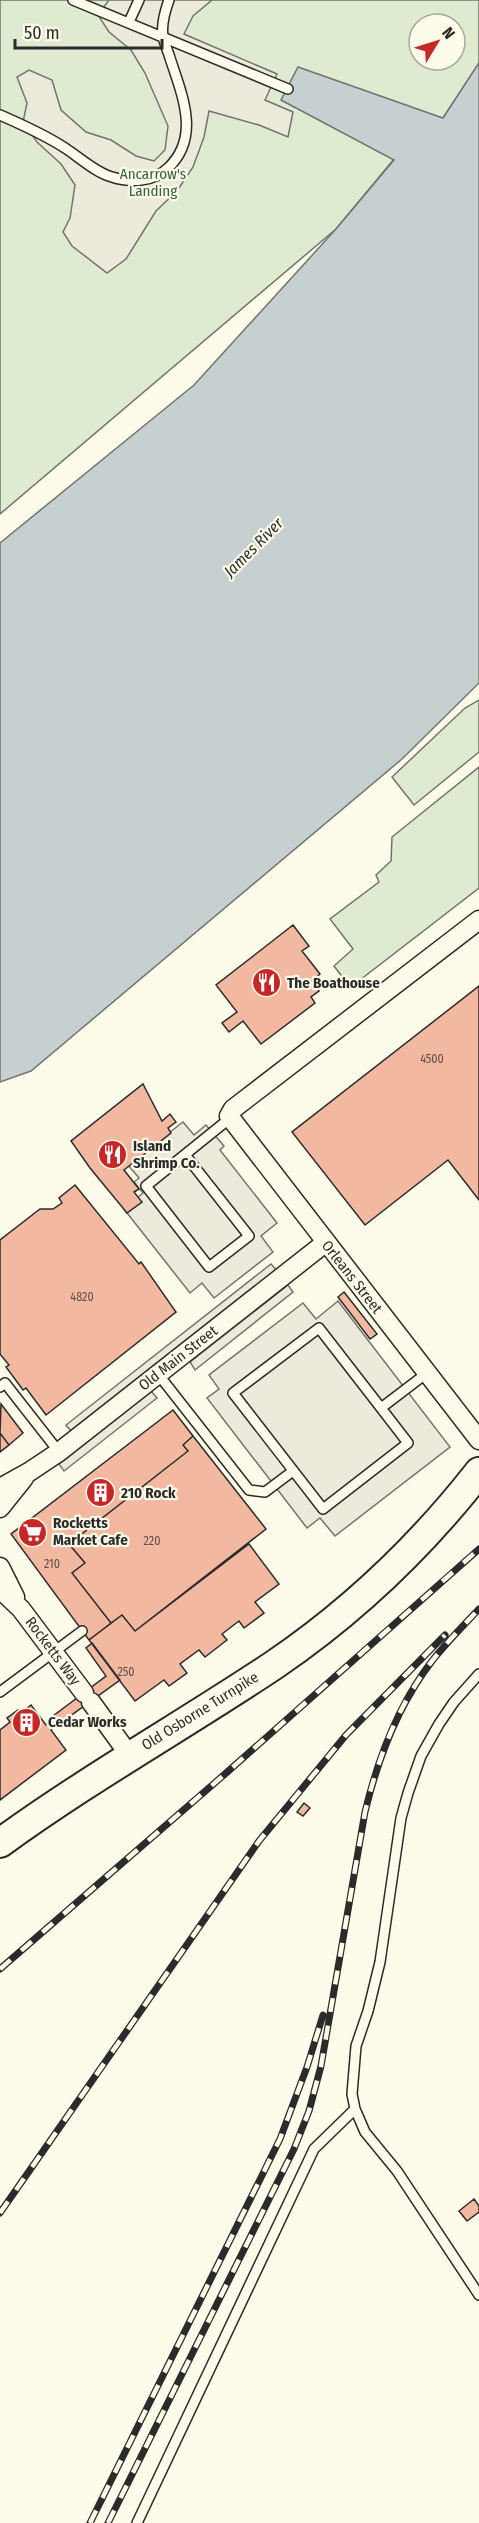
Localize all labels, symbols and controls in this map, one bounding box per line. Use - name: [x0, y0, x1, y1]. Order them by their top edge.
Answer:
- scale bar: [15, 12, 162, 50]
- north arrow: [407, 12, 467, 72]
- text: 50 m: [24, 22, 60, 44]
- text: N: [438, 23, 459, 43]
- park label: Ancarrow's Landing: [120, 165, 186, 200]
- water label: James River: [219, 514, 287, 582]
- restaurant icon: The Boathouse: [250, 967, 282, 999]
- place label: The Boathouse: [287, 974, 380, 992]
- house number: 4500: [420, 1052, 444, 1066]
- place label: Island Shrimp Co.: [133, 1137, 200, 1172]
- restaurant icon: Island Shrimp Co.: [96, 1139, 128, 1171]
- street label: Orleans Street: [318, 1237, 386, 1317]
- house number: 4820: [70, 1290, 94, 1304]
- street label: Old Main Street: [135, 1322, 221, 1394]
- building icon: 210 Rock: [84, 1477, 116, 1509]
- place label: 210 Rock: [120, 1484, 176, 1502]
- place label: Rocketts Market Cafe: [53, 1514, 128, 1549]
- supermarket icon: Rocketts Market Cafe: [16, 1516, 48, 1548]
- house number: 220: [144, 1534, 160, 1548]
- house number: 210: [44, 1557, 60, 1571]
- street label: Rocketts Way: [21, 1613, 85, 1689]
- house number: 250: [117, 1665, 135, 1679]
- street label: Old Osborne Turnpike: [138, 1668, 262, 1754]
- building icon: Cedar Works: [11, 1706, 43, 1738]
- place label: Cedar Works: [48, 1713, 127, 1731]

